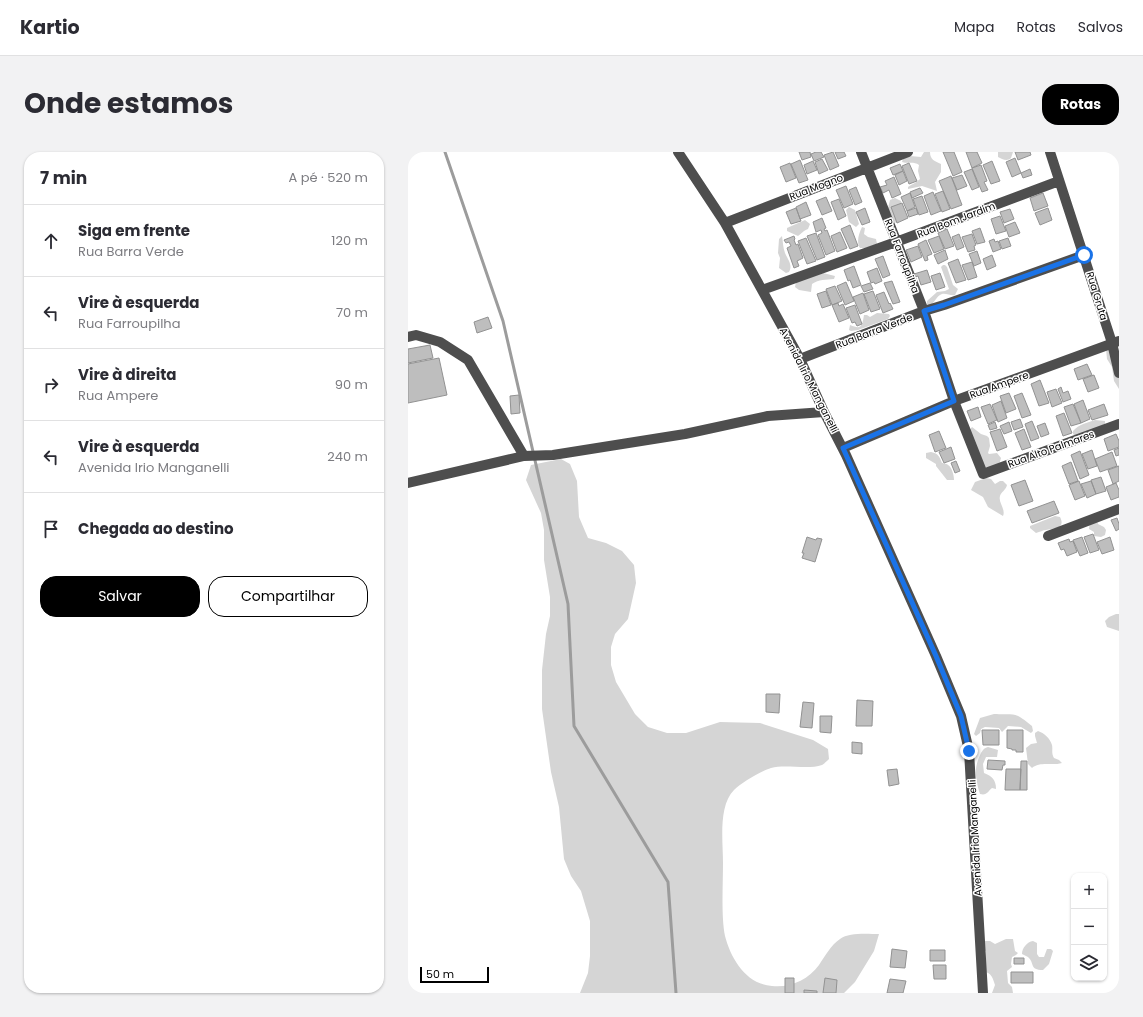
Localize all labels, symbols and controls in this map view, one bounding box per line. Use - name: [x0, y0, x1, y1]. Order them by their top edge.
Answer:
- text: Kartio: [20, 14, 80, 41]
- text: Mapa: [954, 17, 994, 37]
- text: Rotas: [1016, 17, 1056, 37]
- text: Salvos: [1078, 17, 1123, 37]
- text: Onde estamos: [24, 84, 233, 123]
- button: Rotas: [1042, 84, 1119, 125]
- text: 7 min: [40, 166, 87, 190]
- text: A pé · 520 m: [289, 168, 368, 187]
- street label: Rua Mogno: [787, 170, 845, 204]
- street label: Rua Bom Jardim: [915, 198, 997, 242]
- street label: Rua Farroupilha: [881, 217, 923, 295]
- text: Siga em frente: [78, 220, 190, 241]
- icon: ahead: [40, 230, 62, 252]
- text: 120 m: [331, 231, 368, 250]
- text: Rua Barra Verde: [78, 242, 184, 261]
- route start: [1075, 246, 1093, 264]
- street label: Rua Gruta: [1082, 270, 1112, 322]
- text: Vire à esquerda: [78, 292, 200, 313]
- icon: left: [40, 302, 62, 324]
- text: 70 m: [336, 303, 368, 322]
- street label: Rua Barra Verde: [833, 309, 915, 353]
- text: Rua Farroupilha: [78, 314, 180, 333]
- street label: Avenida Irio Manganelli: [776, 325, 842, 435]
- text: Vire à direita: [78, 364, 177, 385]
- street label: Rua Ampere: [967, 367, 1031, 403]
- icon: right: [40, 374, 62, 396]
- text: 90 m: [335, 375, 368, 394]
- text: Rua Ampere: [78, 386, 158, 405]
- street label: Rua Alto Palmares: [1006, 426, 1096, 472]
- text: Vire à esquerda: [78, 436, 200, 457]
- icon: left: [40, 446, 62, 468]
- text: 240 m: [327, 447, 368, 466]
- text: Avenida Irio Manganelli: [78, 458, 230, 477]
- icon: arrive: [40, 518, 62, 540]
- text: Chegada ao destino: [78, 518, 234, 539]
- button: Salvar: [40, 576, 200, 617]
- button: Compartilhar: [208, 576, 368, 617]
- route end: [960, 742, 978, 760]
- street label: Avenida Irio Manganelli: [964, 779, 986, 897]
- map controls: [1071, 873, 1107, 981]
- button: +: [1071, 873, 1107, 909]
- button: −: [1071, 909, 1107, 945]
- button: layers: [1071, 945, 1107, 981]
- scale bar: [420, 965, 489, 984]
- text: 50 m: [426, 966, 454, 982]

